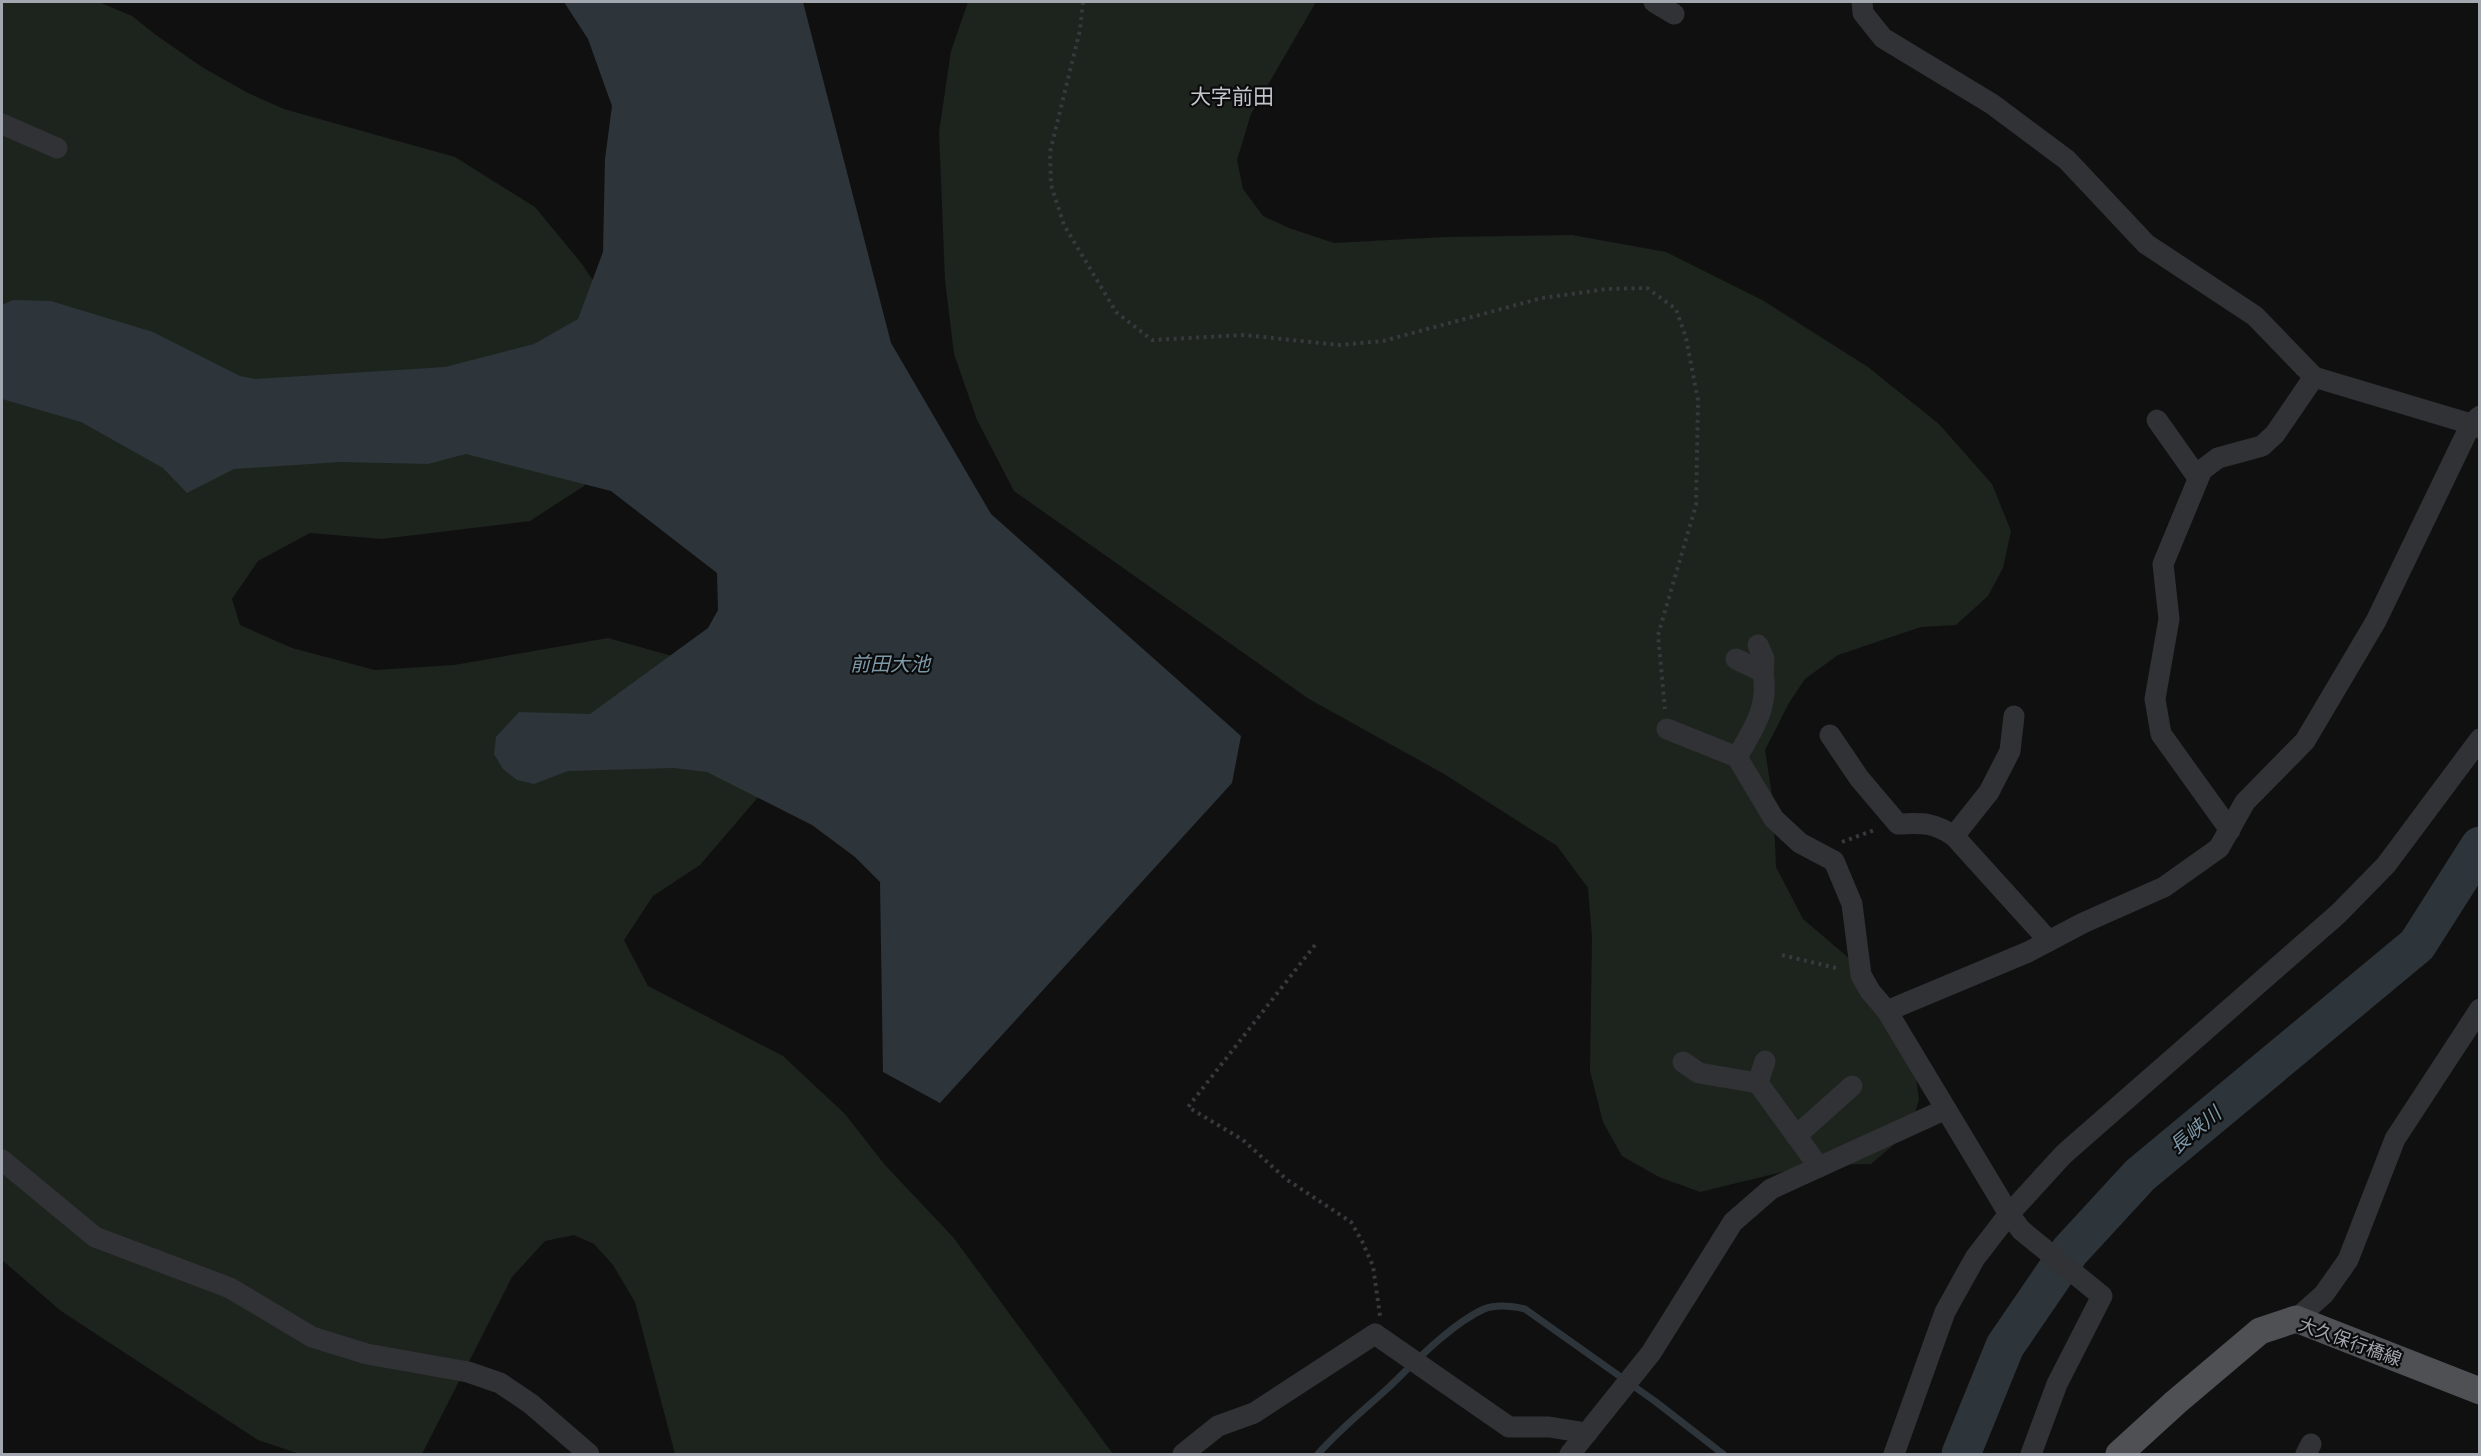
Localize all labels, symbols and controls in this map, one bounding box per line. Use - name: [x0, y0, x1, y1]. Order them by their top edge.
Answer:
- district label: 大字前田: [1190, 82, 1274, 110]
- water label: 前田大池: [850, 650, 932, 677]
- water label: 長峡川: [2163, 1099, 2228, 1159]
- street label: 大久保行橋線: [2295, 1311, 2405, 1371]

